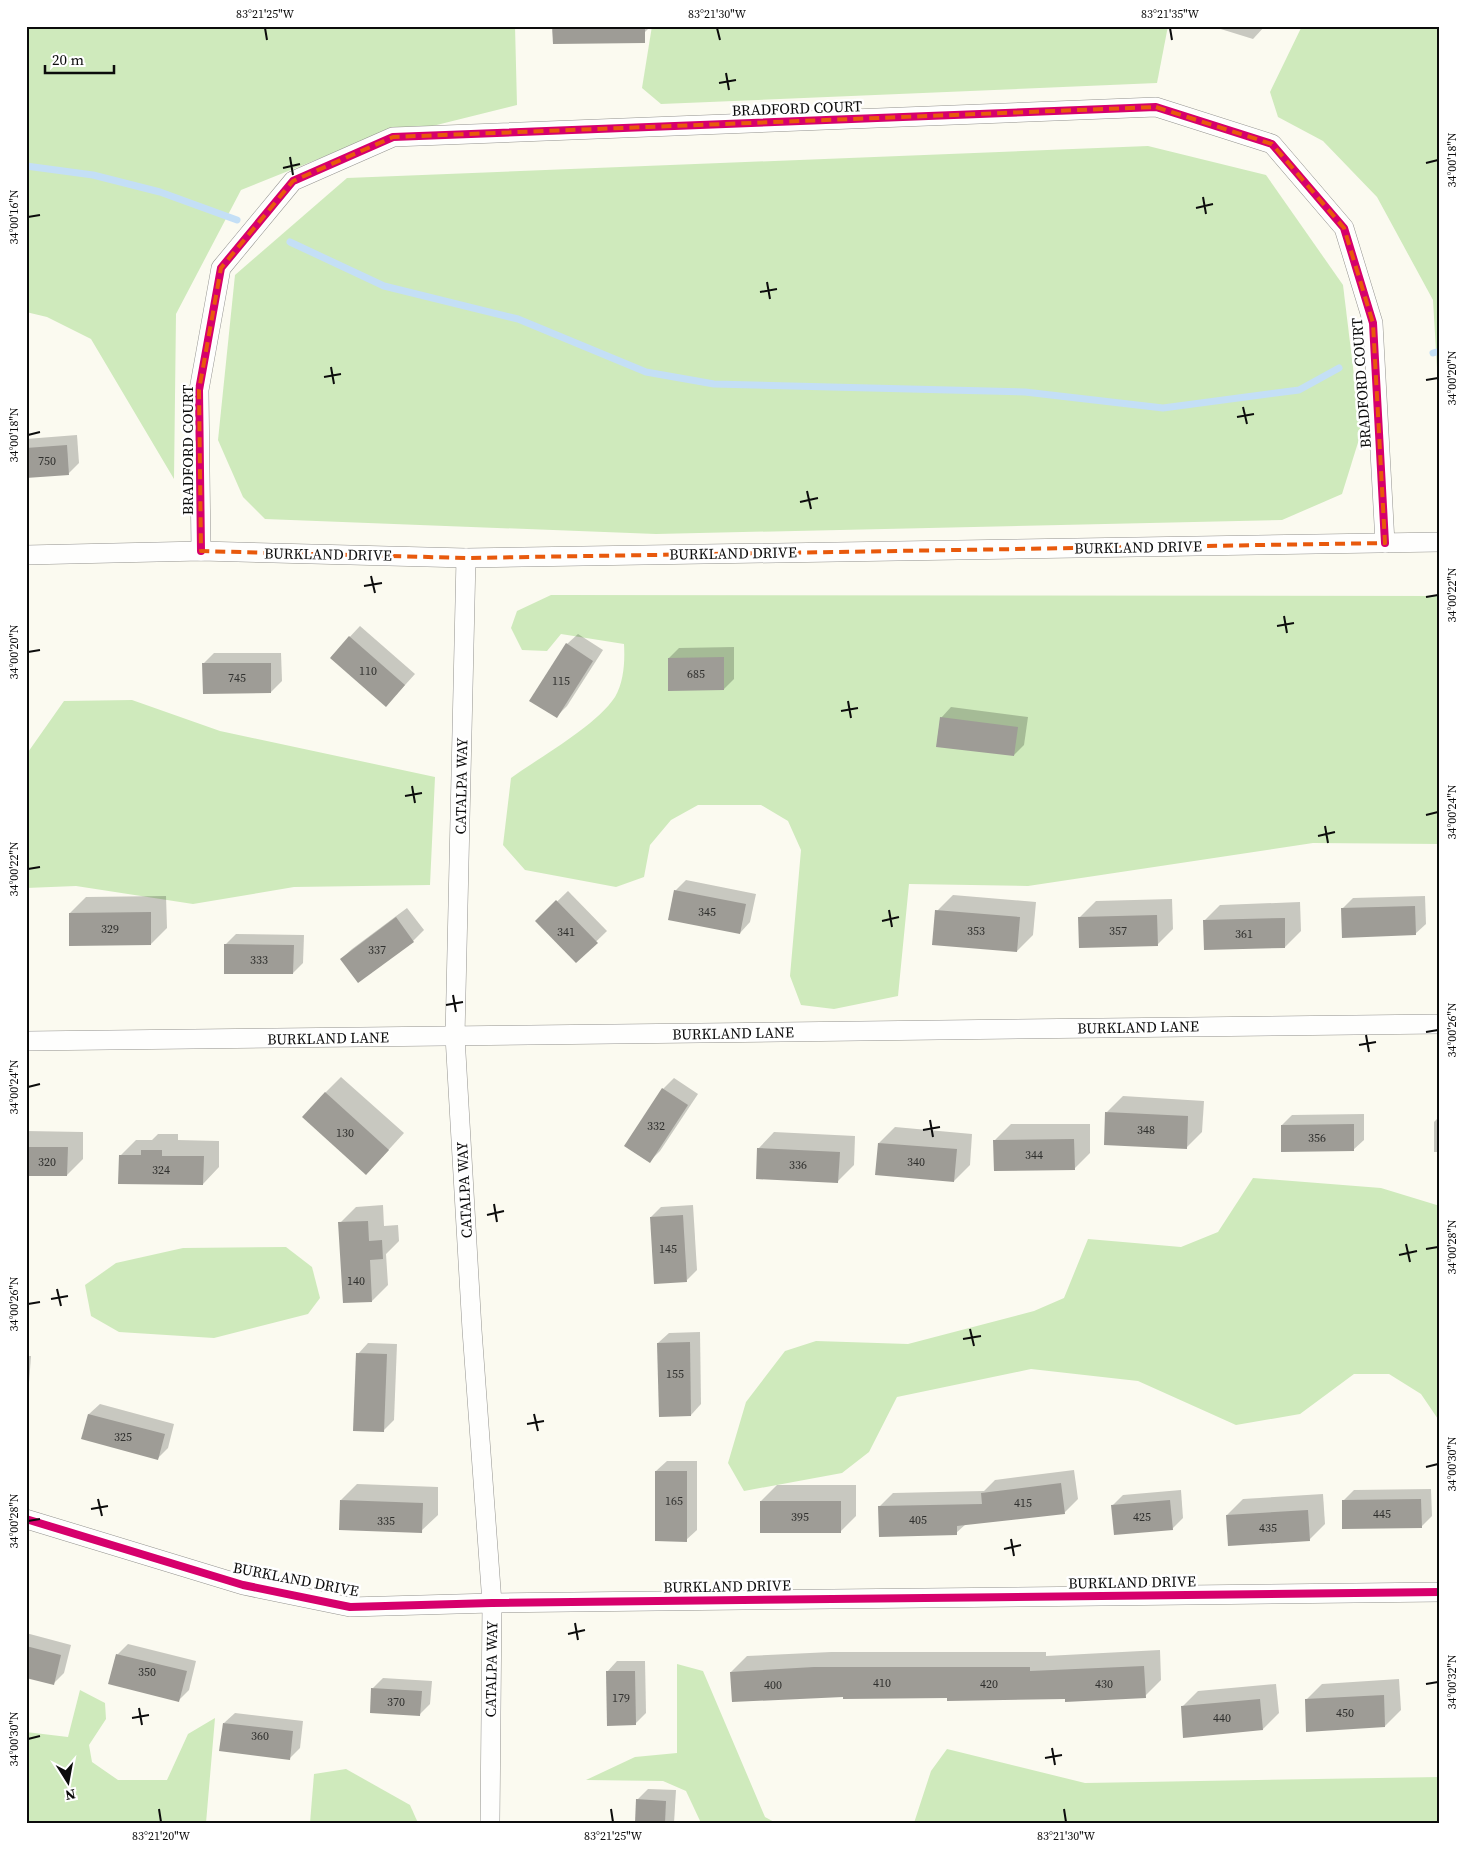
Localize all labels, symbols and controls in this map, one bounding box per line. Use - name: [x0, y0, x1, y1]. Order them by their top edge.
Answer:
- text: 83°21'25"W: [236, 6, 294, 22]
- text: 83°21'30"W: [688, 6, 746, 22]
- text: 83°21'35"W: [1141, 6, 1199, 22]
- scale bar: [45, 42, 114, 74]
- text: 20 m: [52, 49, 84, 70]
- street label: BRADFORD COURT: [731, 95, 863, 121]
- text: 34°00'18"N: [1444, 132, 1460, 188]
- text: 34°00'16"N: [6, 189, 22, 245]
- street label: BRADFORD COURT: [1346, 317, 1376, 449]
- text: 34°00'20"N: [1444, 350, 1460, 406]
- street label: BRADFORD COURT: [177, 385, 198, 515]
- text: 34°00'18"N: [6, 407, 22, 463]
- house number: 750: [38, 453, 56, 469]
- street label: BURKLAND DRIVE: [1074, 535, 1202, 559]
- street label: BURKLAND DRIVE: [669, 541, 797, 565]
- street label: BURKLAND DRIVE: [264, 542, 392, 566]
- text: 34°00'22"N: [1444, 567, 1460, 623]
- text: 34°00'20"N: [6, 624, 22, 680]
- house number: 110: [359, 663, 377, 679]
- house number: 685: [687, 666, 705, 682]
- house number: 745: [228, 670, 246, 686]
- house number: 115: [552, 673, 570, 689]
- street label: CATALPA WAY: [450, 737, 472, 835]
- text: 34°00'24"N: [1444, 784, 1460, 840]
- text: 34°00'22"N: [6, 841, 22, 897]
- house number: 345: [698, 904, 716, 920]
- house number: 329: [101, 921, 119, 937]
- house number: 353: [967, 923, 985, 939]
- house number: 357: [1109, 923, 1127, 939]
- house number: 341: [557, 924, 575, 940]
- house number: 361: [1235, 926, 1253, 942]
- house number: 337: [368, 942, 386, 958]
- house number: 333: [250, 952, 268, 968]
- text: 34°00'26"N: [1444, 1002, 1460, 1058]
- street label: BURKLAND LANE: [1077, 1015, 1199, 1039]
- street label: BURKLAND LANE: [672, 1021, 794, 1045]
- street label: BURKLAND LANE: [267, 1026, 389, 1050]
- text: 34°00'24"N: [6, 1059, 22, 1115]
- house number: 332: [647, 1118, 665, 1134]
- house number: 348: [1137, 1122, 1155, 1138]
- house number: 130: [336, 1125, 354, 1141]
- house number: 356: [1308, 1130, 1326, 1146]
- street label: CATALPA WAY: [451, 1141, 477, 1239]
- house number: 344: [1025, 1147, 1043, 1163]
- house number: 320: [38, 1154, 56, 1170]
- house number: 340: [907, 1154, 925, 1170]
- house number: 336: [789, 1157, 807, 1173]
- house number: 324: [152, 1162, 170, 1178]
- text: 34°00'28"N: [1444, 1219, 1460, 1275]
- house number: 145: [659, 1241, 677, 1257]
- house number: 140: [347, 1273, 365, 1289]
- text: 34°00'26"N: [6, 1276, 22, 1332]
- house number: 155: [666, 1366, 684, 1382]
- house number: 325: [114, 1429, 132, 1445]
- text: 34°00'30"N: [1444, 1436, 1460, 1492]
- text: 34°00'28"N: [6, 1493, 22, 1549]
- house number: 165: [665, 1493, 683, 1509]
- house number: 415: [1014, 1495, 1032, 1511]
- house number: 445: [1373, 1506, 1391, 1522]
- house number: 395: [791, 1509, 809, 1525]
- house number: 425: [1133, 1509, 1151, 1525]
- house number: 405: [909, 1512, 927, 1528]
- house number: 335: [377, 1513, 395, 1529]
- house number: 435: [1259, 1520, 1277, 1536]
- street label: BURKLAND DRIVE: [231, 1556, 361, 1602]
- street label: BURKLAND DRIVE: [1068, 1570, 1196, 1594]
- street label: BURKLAND DRIVE: [663, 1574, 791, 1598]
- street label: CATALPA WAY: [480, 1620, 502, 1718]
- text: 34°00'32"N: [1444, 1654, 1460, 1710]
- house number: 350: [138, 1664, 156, 1680]
- house number: 410: [873, 1675, 891, 1691]
- house number: 420: [980, 1676, 998, 1692]
- house number: 430: [1095, 1676, 1113, 1692]
- house number: 400: [764, 1677, 782, 1693]
- house number: 179: [612, 1690, 630, 1706]
- house number: 370: [387, 1694, 405, 1710]
- house number: 450: [1336, 1705, 1354, 1721]
- house number: 440: [1213, 1710, 1231, 1726]
- text: 34°00'30"N: [6, 1711, 22, 1767]
- house number: 360: [251, 1728, 269, 1744]
- north arrow: [42, 1756, 92, 1806]
- text: N: [64, 1784, 77, 1806]
- text: 83°21'20"W: [132, 1828, 190, 1844]
- text: 83°21'25"W: [584, 1828, 642, 1844]
- text: 83°21'30"W: [1037, 1828, 1095, 1844]

